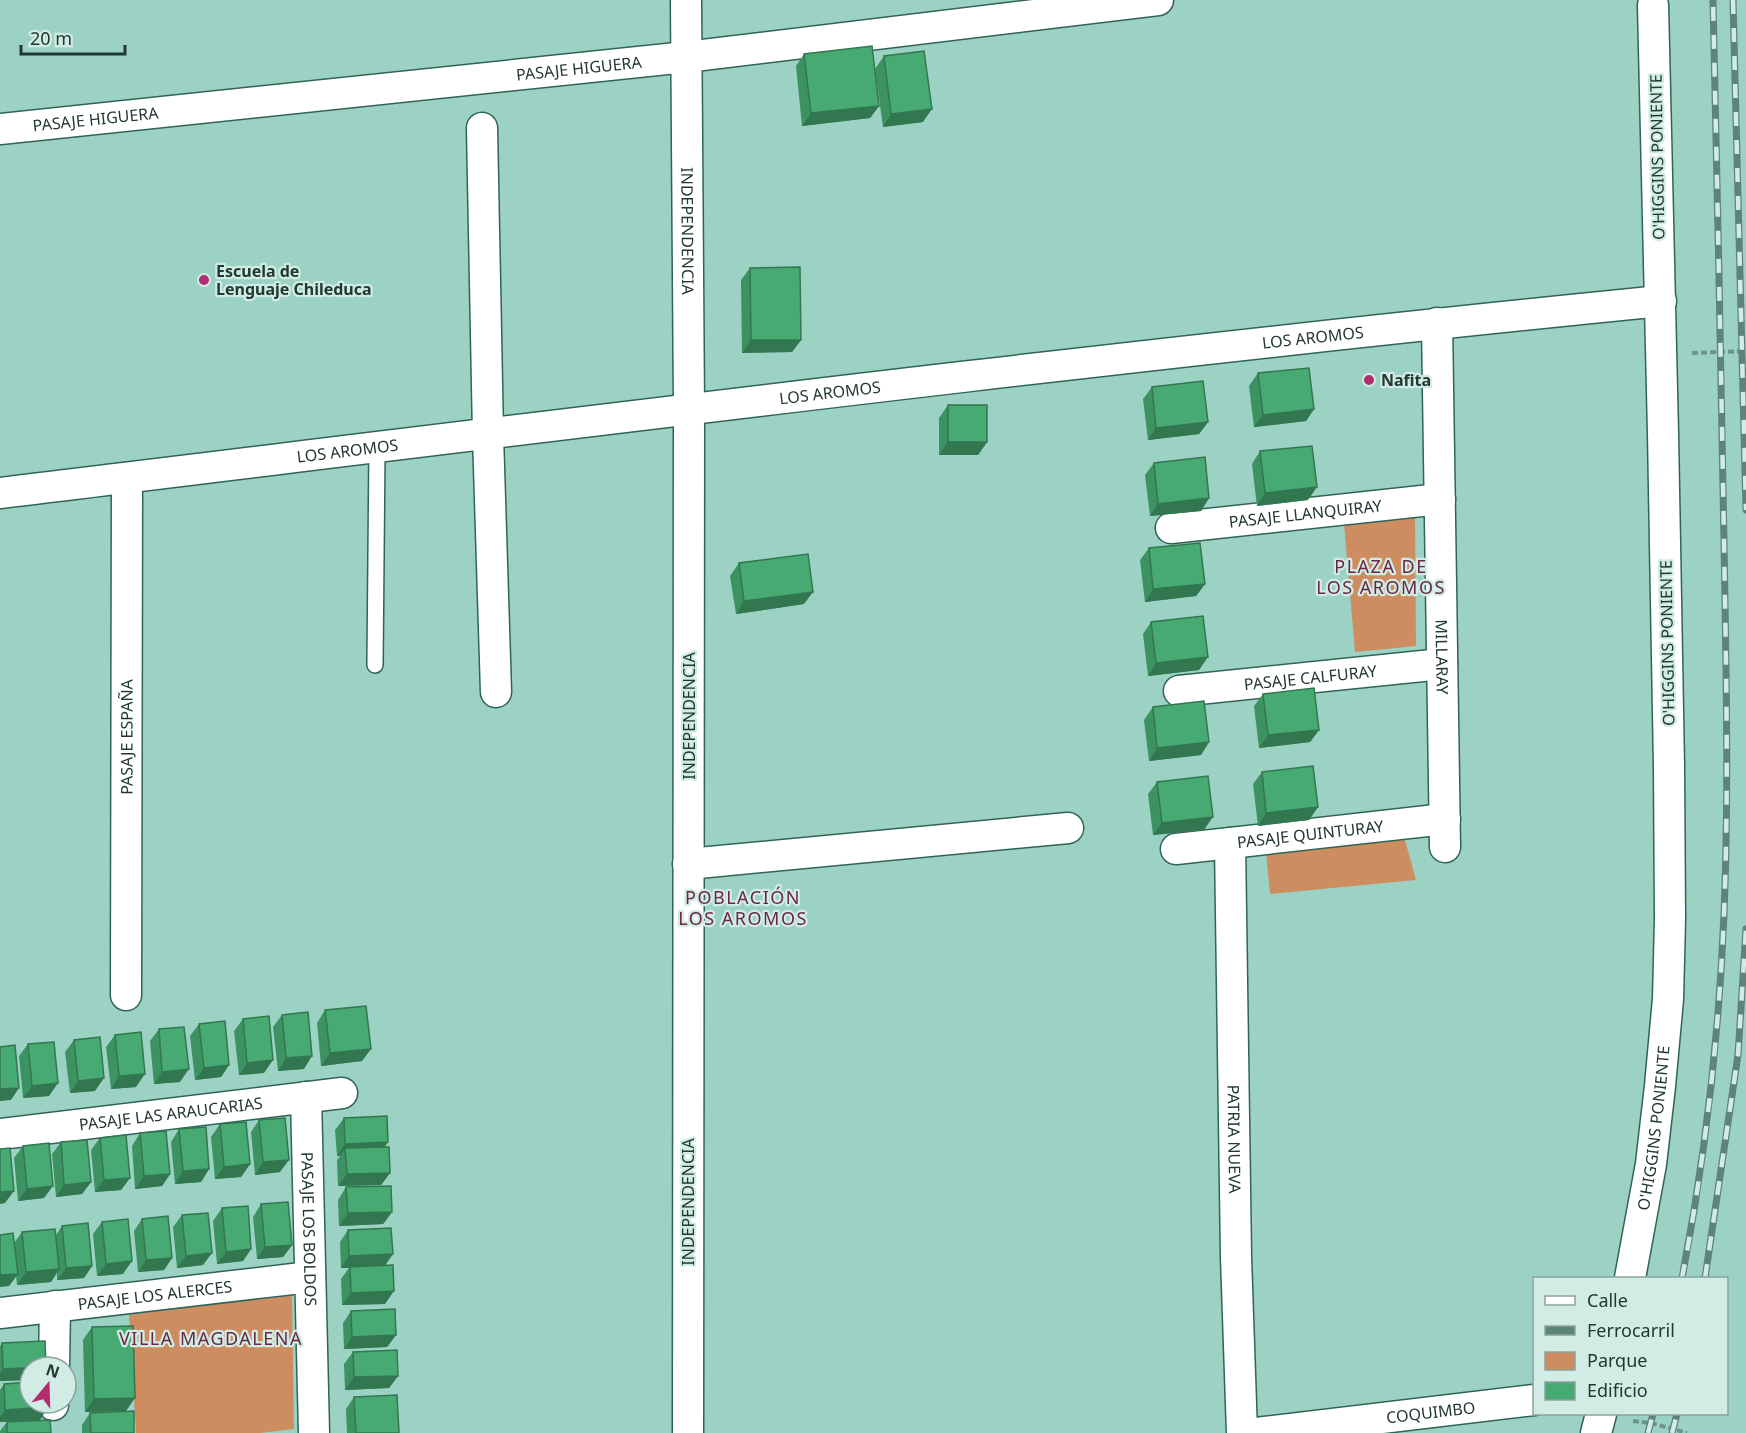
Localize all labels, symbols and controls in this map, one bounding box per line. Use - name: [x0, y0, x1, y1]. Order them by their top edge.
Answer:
- scale bar: [21, 18, 124, 56]
- text: 20 m: [30, 26, 72, 50]
- street label: PASAJE HIGUERA: [515, 51, 643, 86]
- street label: O'HIGGINS PONIENTE: [1645, 74, 1669, 240]
- street label: PASAJE HIGUERA: [32, 101, 160, 137]
- street label: INDEPENDENCIA: [676, 167, 699, 296]
- place label: Escuela de Lenguaje Chileduca: [216, 260, 372, 300]
- marker: Escuela de Lenguaje Chileduca: [197, 273, 211, 287]
- street label: LOS AROMOS: [1261, 321, 1365, 354]
- place label: Nafita: [1381, 369, 1431, 391]
- marker: Nafita: [1362, 373, 1376, 387]
- street label: LOS AROMOS: [778, 376, 882, 409]
- street label: LOS AROMOS: [295, 434, 400, 468]
- street label: PASAJE LLANQUIRAY: [1228, 494, 1384, 533]
- district label: PLAZA DE LOS AROMOS: [1316, 554, 1446, 599]
- street label: O'HIGGINS PONIENTE: [1655, 560, 1679, 726]
- street label: MILLARAY: [1431, 619, 1454, 696]
- street label: INDEPENDENCIA: [678, 652, 700, 780]
- street label: PASAJE CALFURAY: [1243, 660, 1379, 695]
- street label: PASAJE ESPAÑA: [115, 678, 138, 795]
- street label: PASAJE QUINTURAY: [1236, 815, 1385, 853]
- district label: POBLACIÓN LOS AROMOS: [678, 885, 808, 930]
- street label: O'HIGGINS PONIENTE: [1632, 1045, 1675, 1212]
- street label: PATRIA NUEVA: [1223, 1084, 1246, 1194]
- street label: PASAJE LAS ARAUCARIAS: [78, 1092, 264, 1135]
- street label: INDEPENDENCIA: [677, 1138, 699, 1266]
- street label: PASAJE LOS BOLDOS: [296, 1152, 322, 1307]
- street label: PASAJE LOS ALERCES: [77, 1275, 234, 1315]
- legend: [1533, 1277, 1728, 1415]
- text: Calle: [1587, 1288, 1628, 1312]
- text: Ferrocarril: [1587, 1318, 1675, 1342]
- district label: VILLA MAGDALENA: [119, 1326, 303, 1350]
- text: Parque: [1587, 1348, 1647, 1372]
- north arrow: [18, 1355, 78, 1415]
- text: N: [43, 1358, 63, 1383]
- text: Edificio: [1587, 1378, 1648, 1402]
- street label: COQUIMBO: [1385, 1396, 1476, 1428]

